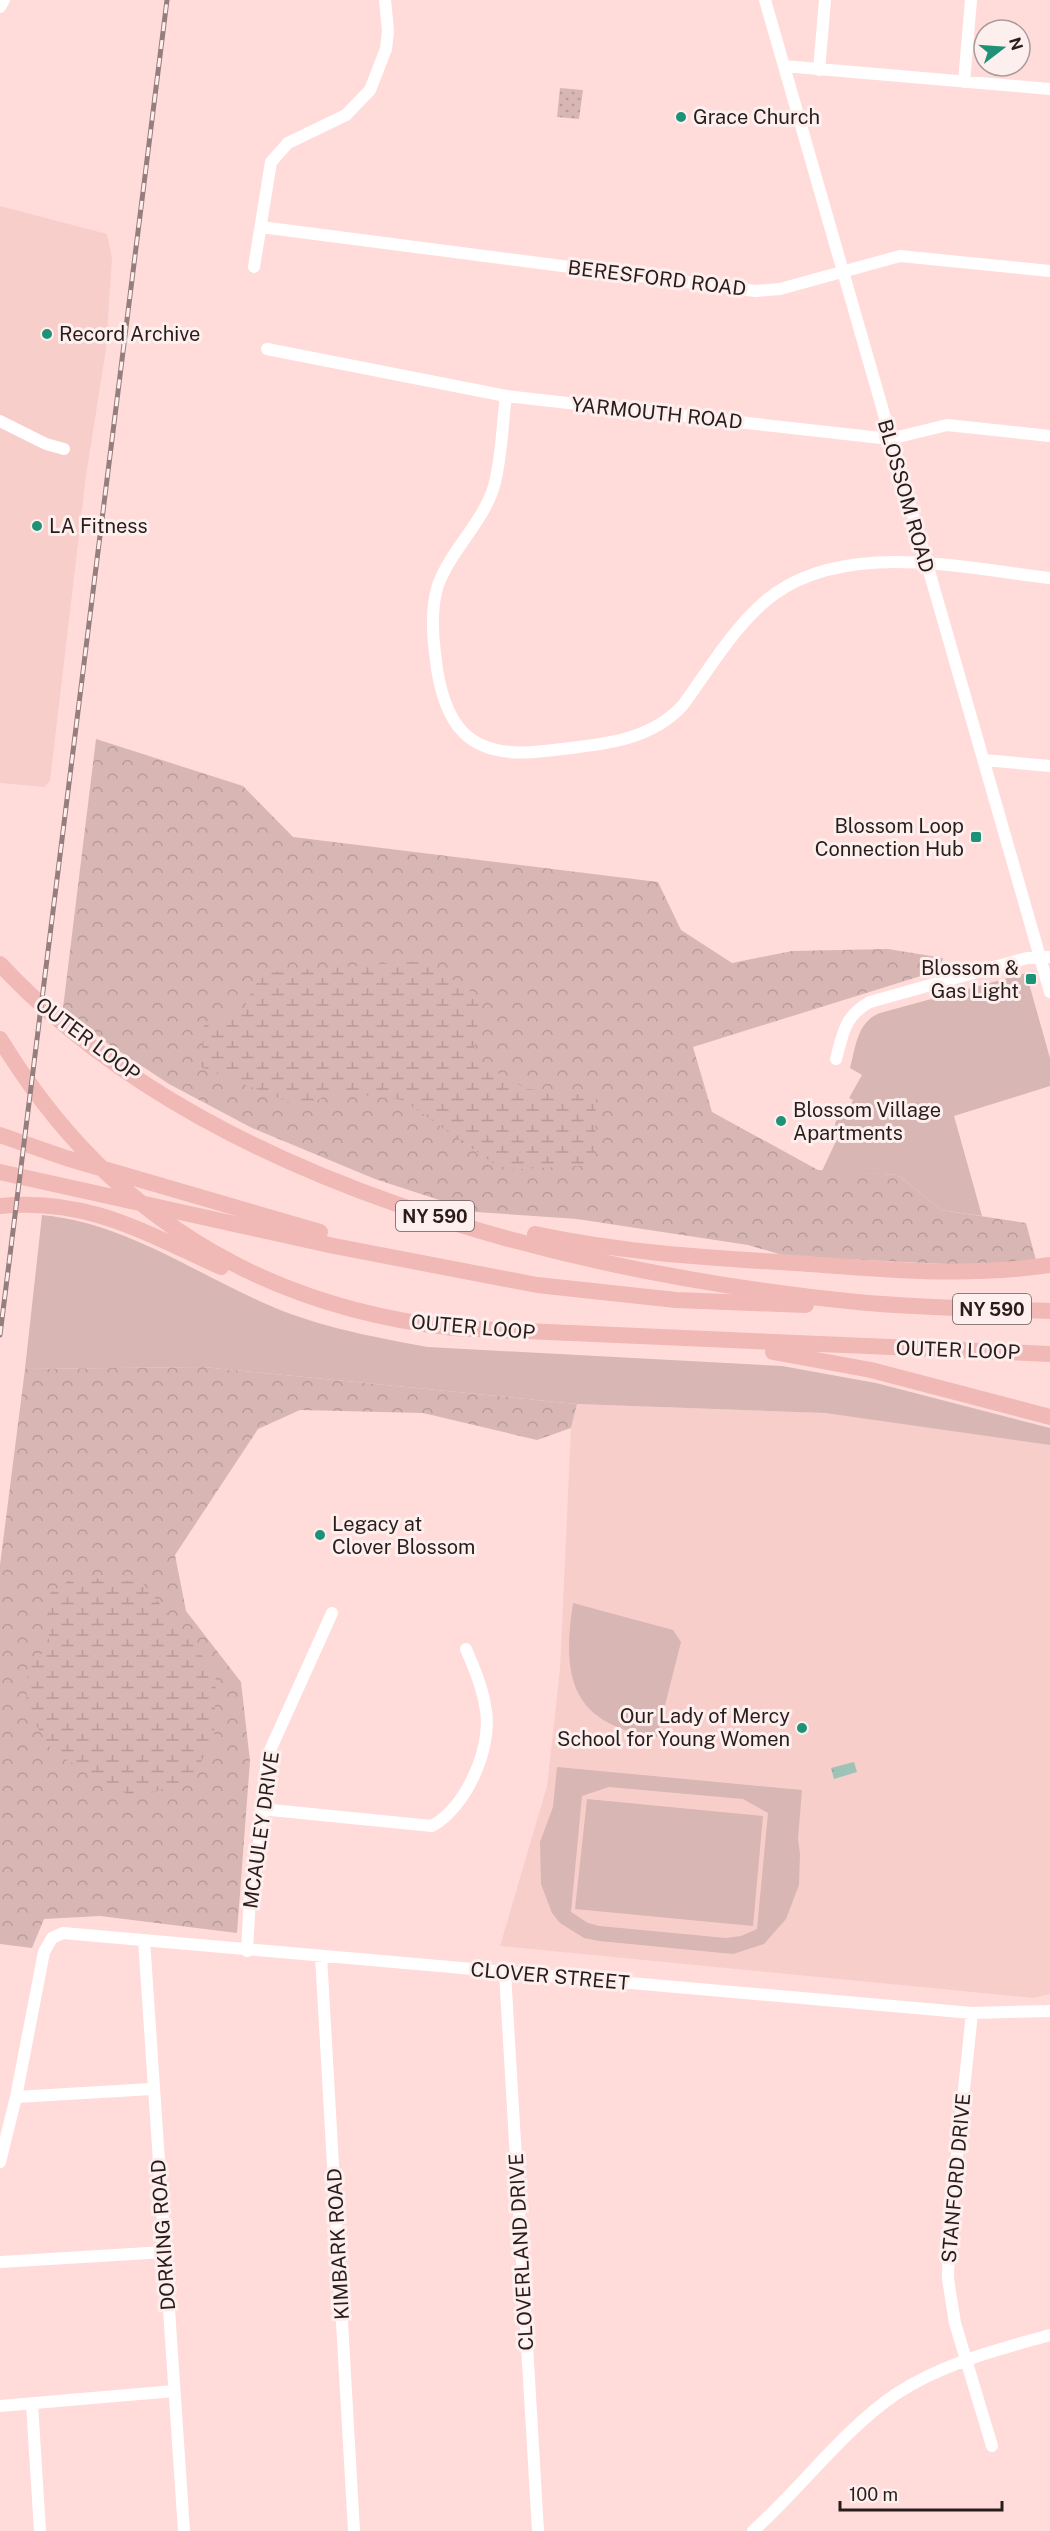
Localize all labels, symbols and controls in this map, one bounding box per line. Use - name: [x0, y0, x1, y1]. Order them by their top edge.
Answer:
- north arrow: [972, 18, 1032, 78]
- text: N: [1005, 35, 1027, 53]
- place label: Grace Church: [693, 105, 820, 129]
- marker: Grace Church: [674, 110, 688, 124]
- street label: BERESFORD ROAD: [566, 255, 748, 301]
- place label: Record Archive: [59, 322, 200, 346]
- marker: Record Archive: [40, 327, 54, 341]
- street label: YARMOUTH ROAD: [570, 392, 744, 434]
- street label: BLOSSOM ROAD: [873, 416, 939, 576]
- place label: LA Fitness: [49, 514, 148, 538]
- marker: LA Fitness: [30, 519, 44, 533]
- place label: Blossom Loop Connection Hub: [815, 814, 964, 861]
- marker: Blossom Loop Connection Hub: [969, 830, 983, 844]
- place label: Blossom & Gas Light: [921, 956, 1019, 1003]
- marker: Blossom & Gas Light: [1024, 972, 1038, 986]
- street label: OUTER LOOP: [31, 992, 145, 1086]
- place label: Blossom Village Apartments: [793, 1098, 941, 1145]
- marker: Blossom Village Apartments: [774, 1114, 788, 1128]
- road number: NY 590: [396, 1201, 474, 1231]
- road number: NY 590: [953, 1294, 1031, 1324]
- street label: OUTER LOOP: [410, 1310, 536, 1344]
- street label: OUTER LOOP: [895, 1336, 1021, 1364]
- place label: Legacy at Clover Blossom: [332, 1512, 475, 1559]
- marker: Legacy at Clover Blossom: [313, 1528, 327, 1542]
- place label: Our Lady of Mercy School for Young Women: [557, 1704, 790, 1751]
- marker: Our Lady of Mercy School for Young Women: [795, 1721, 809, 1735]
- street label: MCAULEY DRIVE: [238, 1750, 284, 1910]
- street label: CLOVER STREET: [470, 1957, 631, 1995]
- street label: STANFORD DRIVE: [937, 2092, 975, 2264]
- street label: CLOVERLAND DRIVE: [504, 2153, 538, 2351]
- street label: DORKING ROAD: [146, 2159, 180, 2311]
- street label: KIMBARK ROAD: [322, 2168, 354, 2320]
- scale bar: [840, 2474, 1002, 2512]
- text: 100 m: [849, 2484, 898, 2505]

